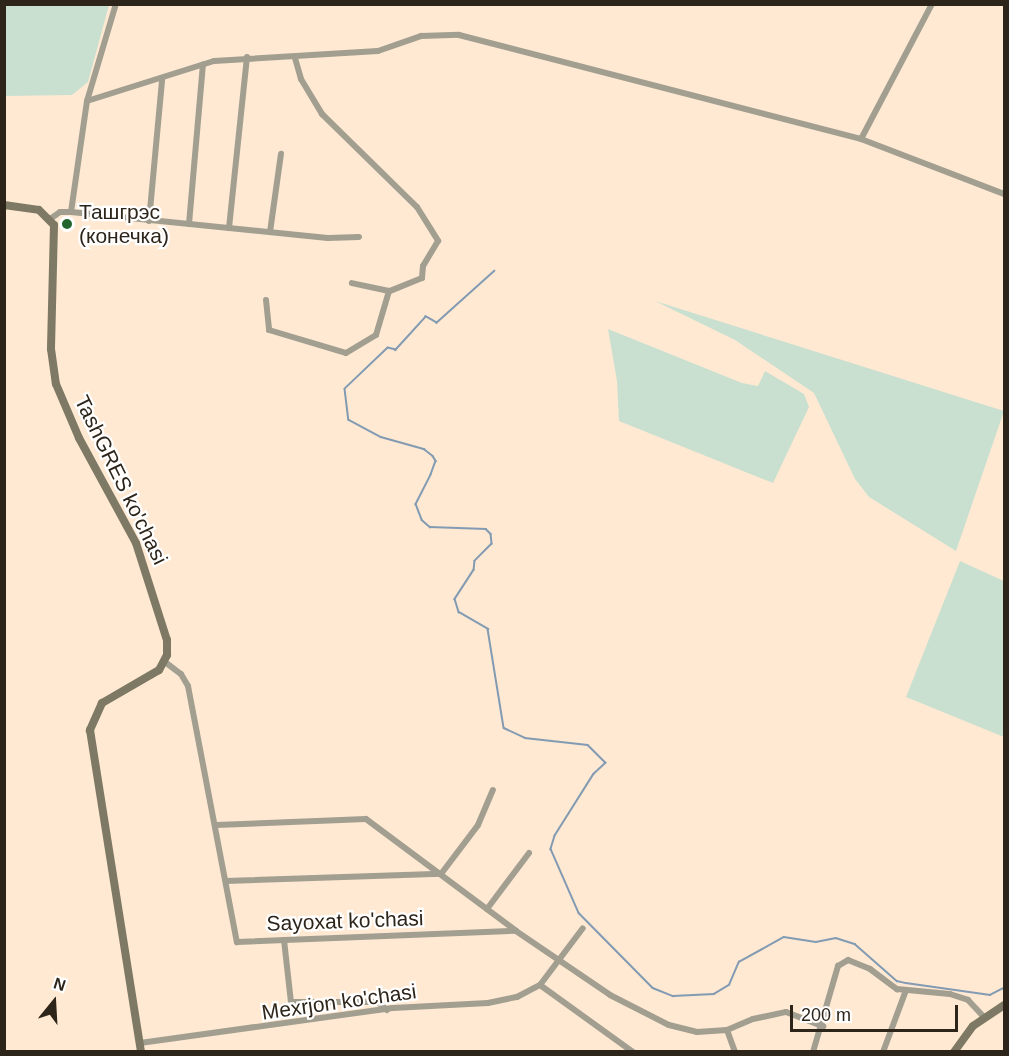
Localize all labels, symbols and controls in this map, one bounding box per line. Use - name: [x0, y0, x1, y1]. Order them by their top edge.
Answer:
- place label: Ташгрэс (конечка): [79, 199, 169, 249]
- marker: Ташгрэс (конечка): [60, 217, 74, 231]
- street label: TashGRES ko'chasi: [69, 391, 173, 569]
- street label: Sayoxat ko'chasi: [266, 906, 424, 936]
- north arrow: [24, 972, 84, 1032]
- text: N: [52, 975, 68, 994]
- street label: Mexrjon ko'chasi: [260, 979, 418, 1025]
- scale bar: [793, 993, 961, 1031]
- text: 200 m: [801, 1005, 851, 1025]

